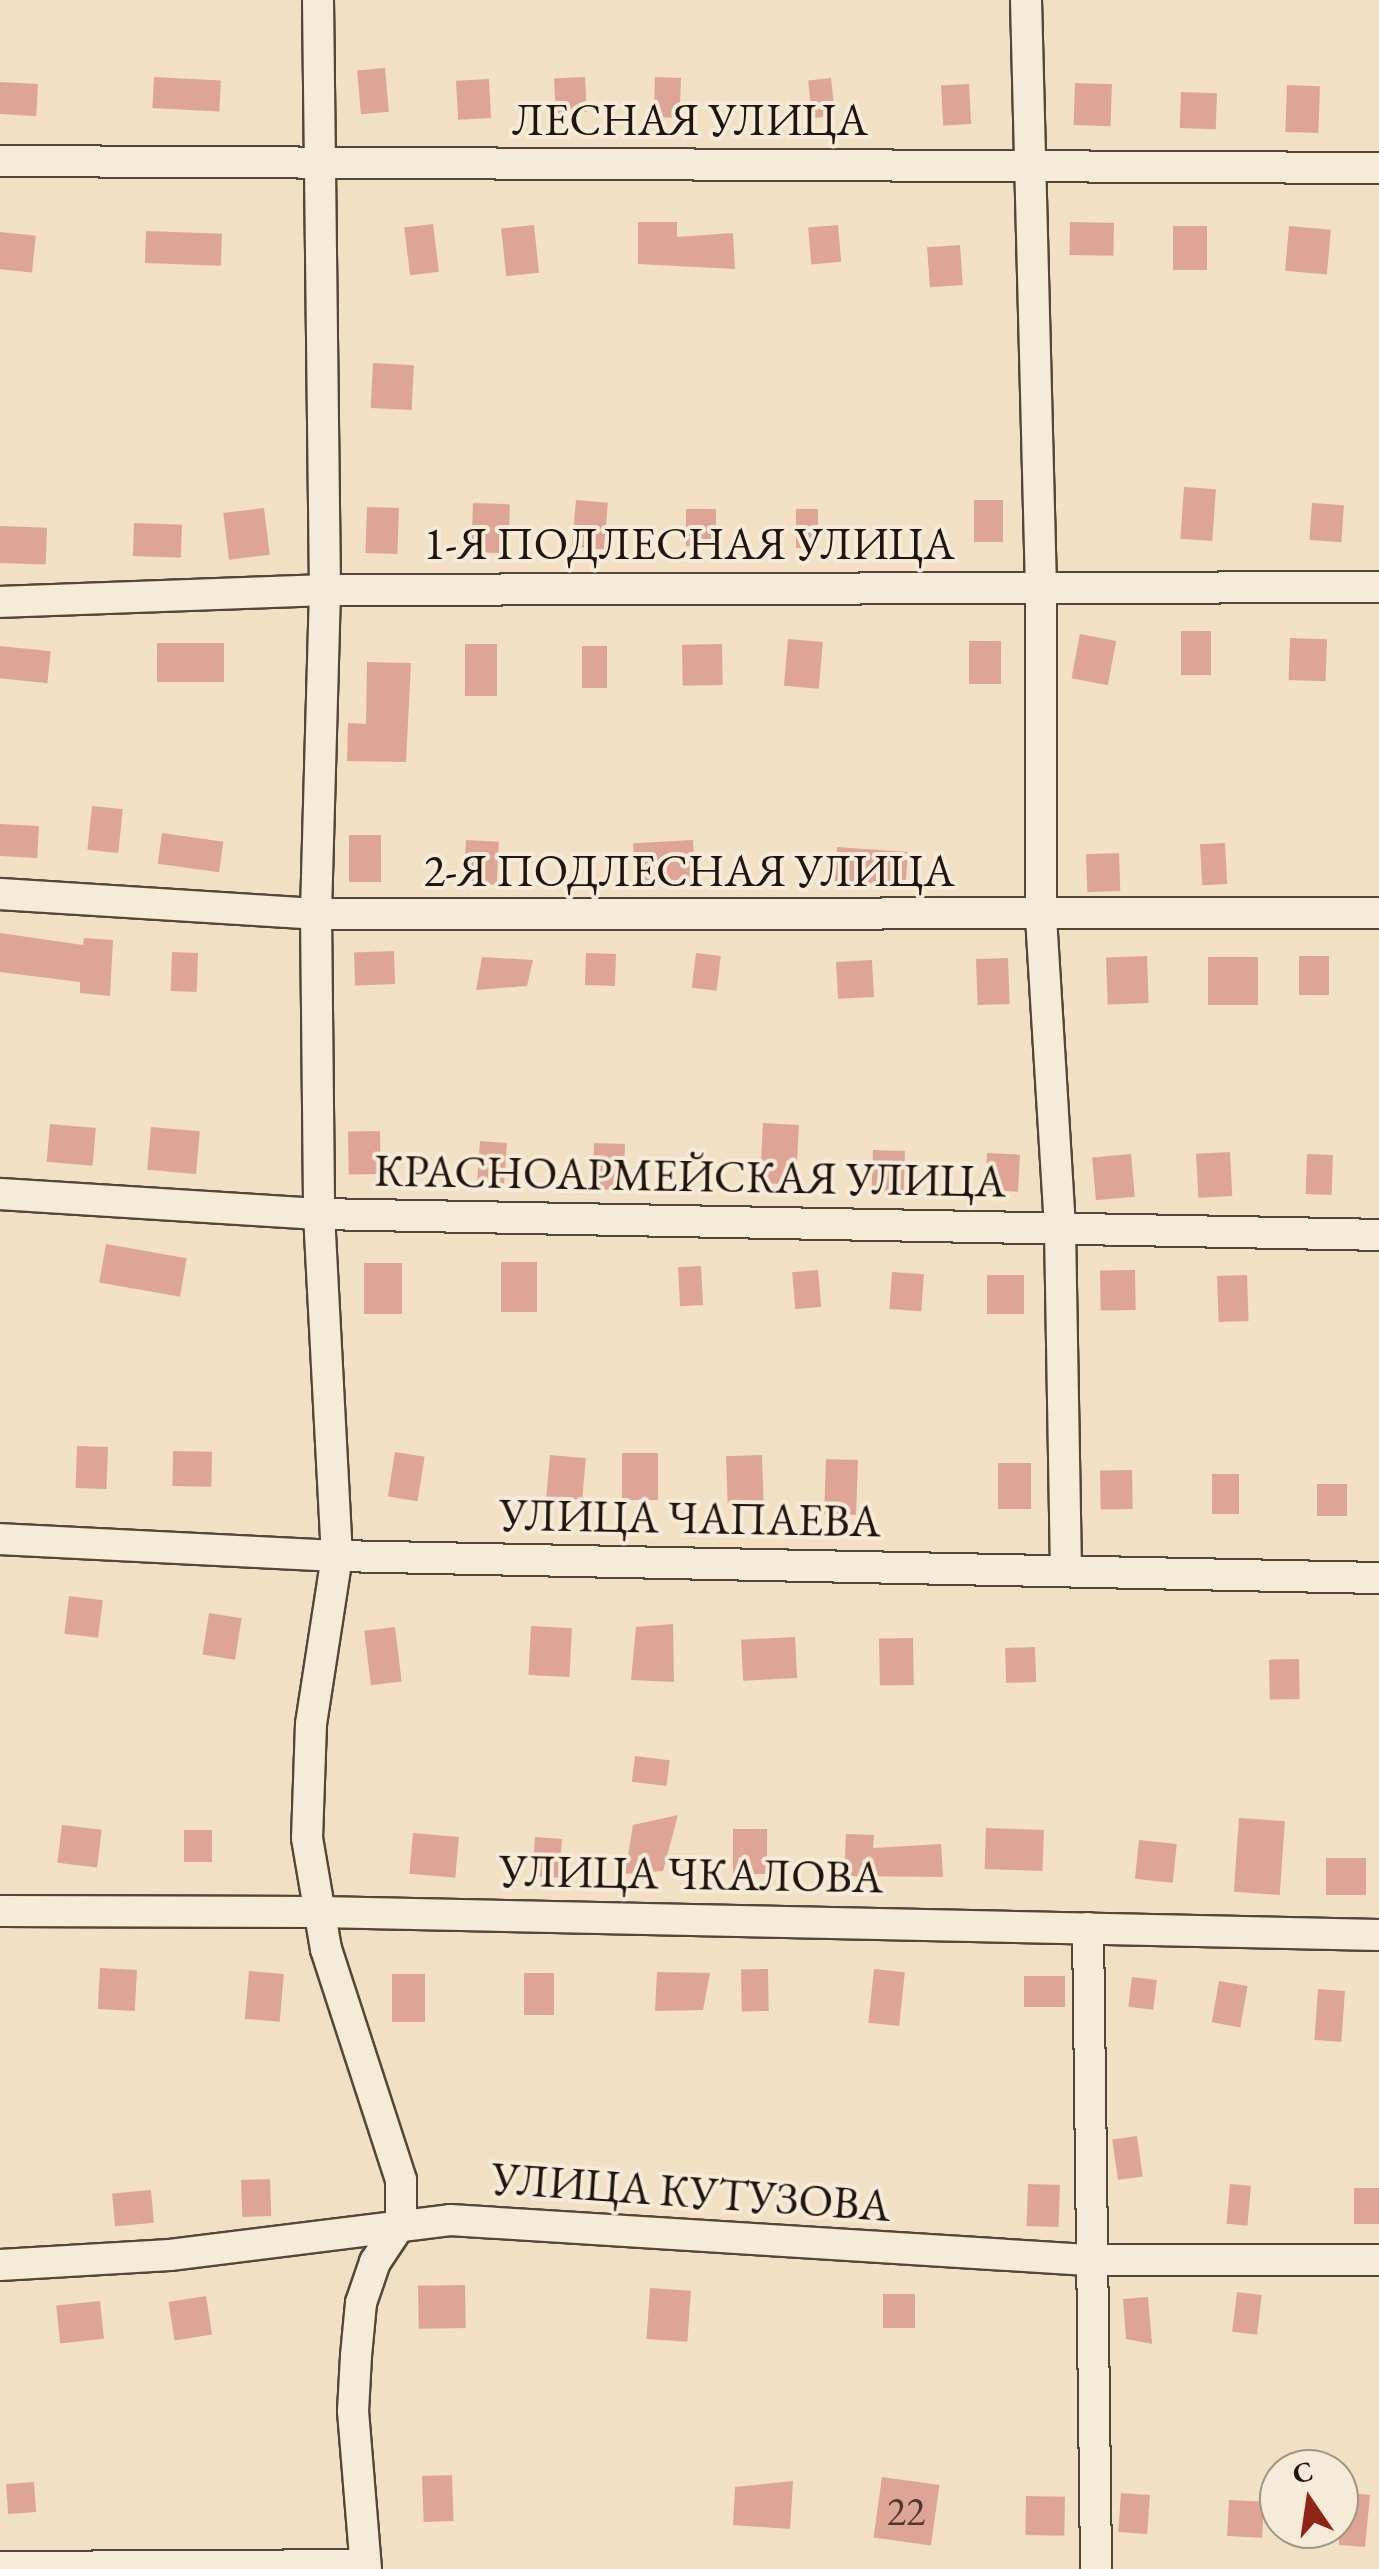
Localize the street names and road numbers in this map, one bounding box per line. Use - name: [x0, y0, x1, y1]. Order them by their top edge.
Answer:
- street label: ЛЕСНАЯ УЛИЦА: [512, 93, 868, 147]
- street label: 1-Я ПОДЛЕСНАЯ УЛИЦА: [423, 517, 955, 571]
- street label: 2-Я ПОДЛЕСНАЯ УЛИЦА: [423, 844, 955, 898]
- street label: КРАСНОАРМЕЙСКАЯ УЛИЦА: [374, 1143, 1006, 1209]
- street label: УЛИЦА ЧАПАЕВА: [499, 1488, 881, 1548]
- street label: УЛИЦА ЧКАЛОВА: [499, 1844, 883, 1904]
- street label: УЛИЦА КУТУЗОВА: [490, 2151, 892, 2233]

